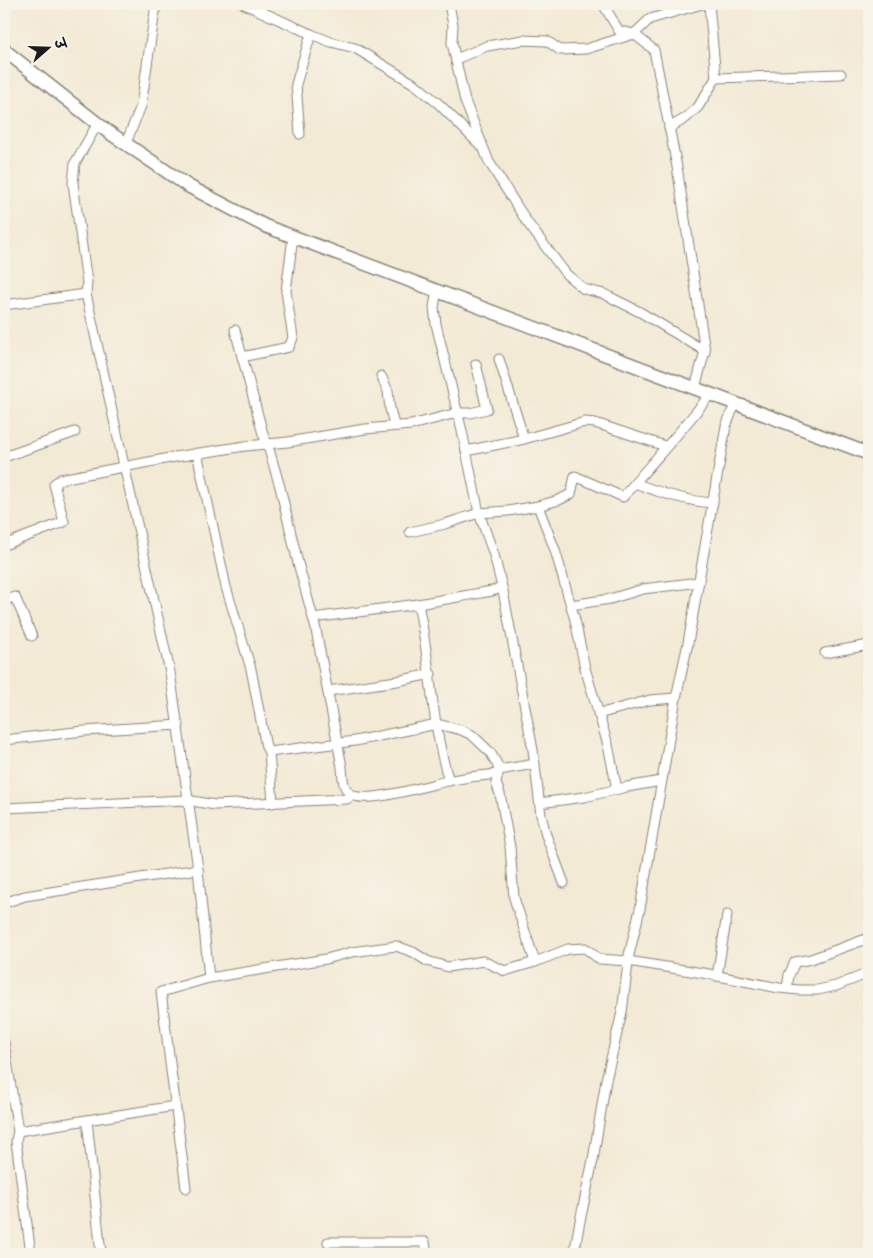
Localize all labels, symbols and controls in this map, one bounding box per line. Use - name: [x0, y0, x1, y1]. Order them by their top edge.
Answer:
- north arrow: [22, 22, 72, 72]
- text: उ: [49, 35, 70, 53]

